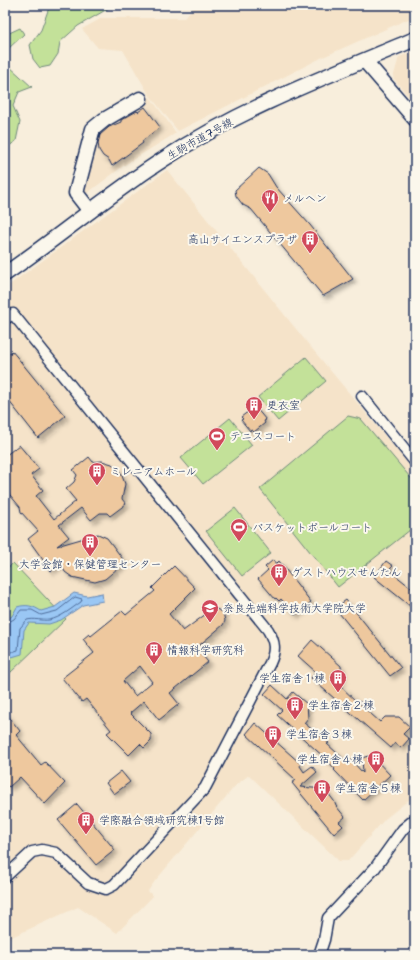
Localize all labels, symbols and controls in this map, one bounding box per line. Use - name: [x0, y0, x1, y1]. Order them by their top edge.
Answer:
- street label: 生駒市道7号線: [164, 115, 236, 163]
- restaurant icon: メルヘン: [260, 188, 280, 213]
- place label: メルヘン: [283, 191, 327, 206]
- building icon: 高山サイエンスプラザ: [300, 229, 320, 254]
- place label: 高山サイエンスプラザ: [188, 232, 297, 247]
- building icon: 更衣室: [244, 395, 264, 420]
- place label: 更衣室: [267, 398, 300, 413]
- sports icon: テニスコート: [207, 426, 227, 451]
- place label: テニスコート: [230, 429, 296, 444]
- building icon: ミレニアムホール: [87, 461, 107, 486]
- place label: ミレニアムホール: [110, 464, 197, 479]
- sports icon: バスケットボールコート: [229, 517, 249, 542]
- place label: バスケットボールコート: [252, 520, 372, 535]
- building icon: 大学会館・保健管理センター: [80, 532, 100, 557]
- place label: 大学会館・保健管理センター: [19, 557, 161, 572]
- building icon: ゲストハウスせんたん: [269, 562, 289, 587]
- place label: ゲストハウスせんたん: [292, 565, 402, 580]
- school or university icon: 奈良先端科学技術大学院大学: [200, 598, 220, 623]
- place label: 奈良先端科学技術大学院大学: [223, 601, 366, 616]
- building icon: 情報科学研究科: [144, 640, 164, 665]
- place label: 情報科学研究科: [167, 643, 244, 658]
- building icon: 学生宿舎１棟: [328, 668, 348, 693]
- place label: 学生宿舎１棟: [259, 671, 325, 686]
- building icon: 学生宿舎２棟: [285, 695, 305, 720]
- place label: 学生宿舎２棟: [308, 698, 374, 713]
- building icon: 学生宿舎３棟: [263, 724, 283, 749]
- place label: 学生宿舎３棟: [286, 727, 352, 742]
- building icon: 学生宿舎４棟: [366, 749, 386, 774]
- place label: 学生宿舎４棟: [297, 752, 363, 767]
- building icon: 学生宿舎５棟: [312, 778, 332, 803]
- place label: 学生宿舎５棟: [335, 781, 401, 796]
- building icon: 学際融合領域研究棟1号館: [76, 810, 96, 835]
- place label: 学際融合領域研究棟1号館: [99, 813, 225, 828]

